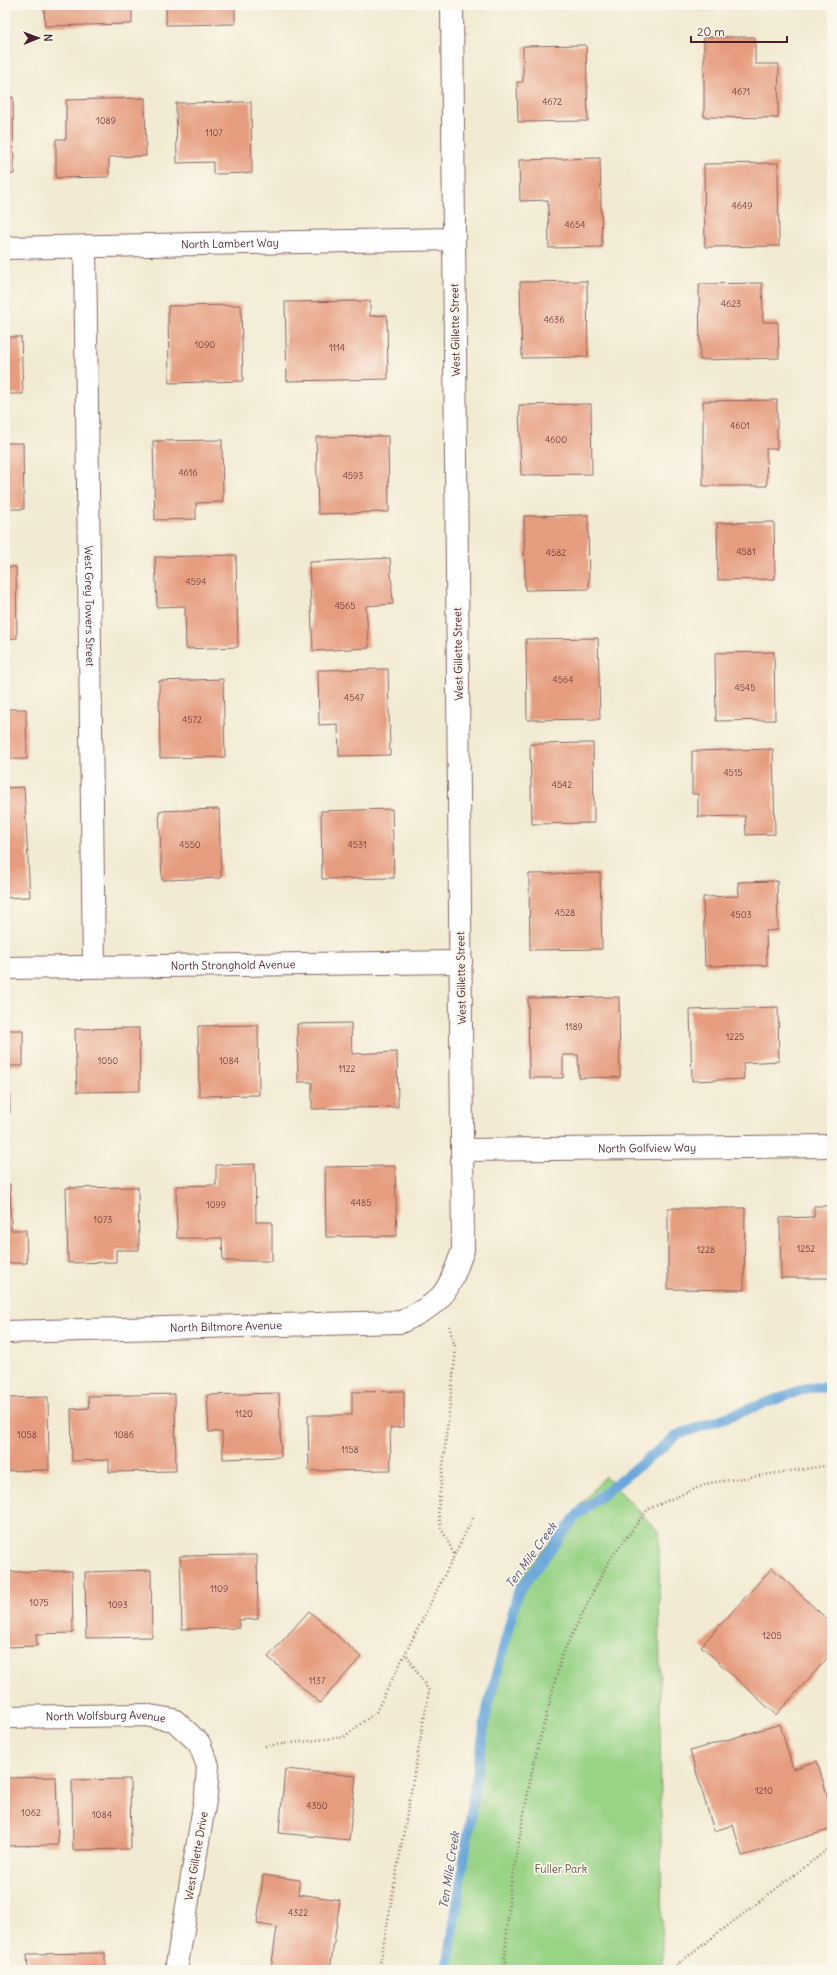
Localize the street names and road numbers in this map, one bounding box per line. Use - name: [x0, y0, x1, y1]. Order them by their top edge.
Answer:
- street label: North Lambert Way: [181, 236, 279, 251]
- street label: West Gillette Street: [447, 283, 463, 377]
- street label: West Grey Towers Street: [82, 545, 97, 667]
- street label: West Gillette Street: [450, 607, 466, 701]
- street label: West Gillette Street: [453, 931, 469, 1025]
- street label: North Stronghold Avenue: [171, 957, 295, 973]
- street label: North Golfview Way: [598, 1140, 696, 1156]
- street label: North Biltmore Avenue: [170, 1318, 282, 1335]
- street label: North Wolfsburg Avenue: [46, 1708, 167, 1726]
- street label: West Gillette Drive: [181, 1810, 211, 1902]

